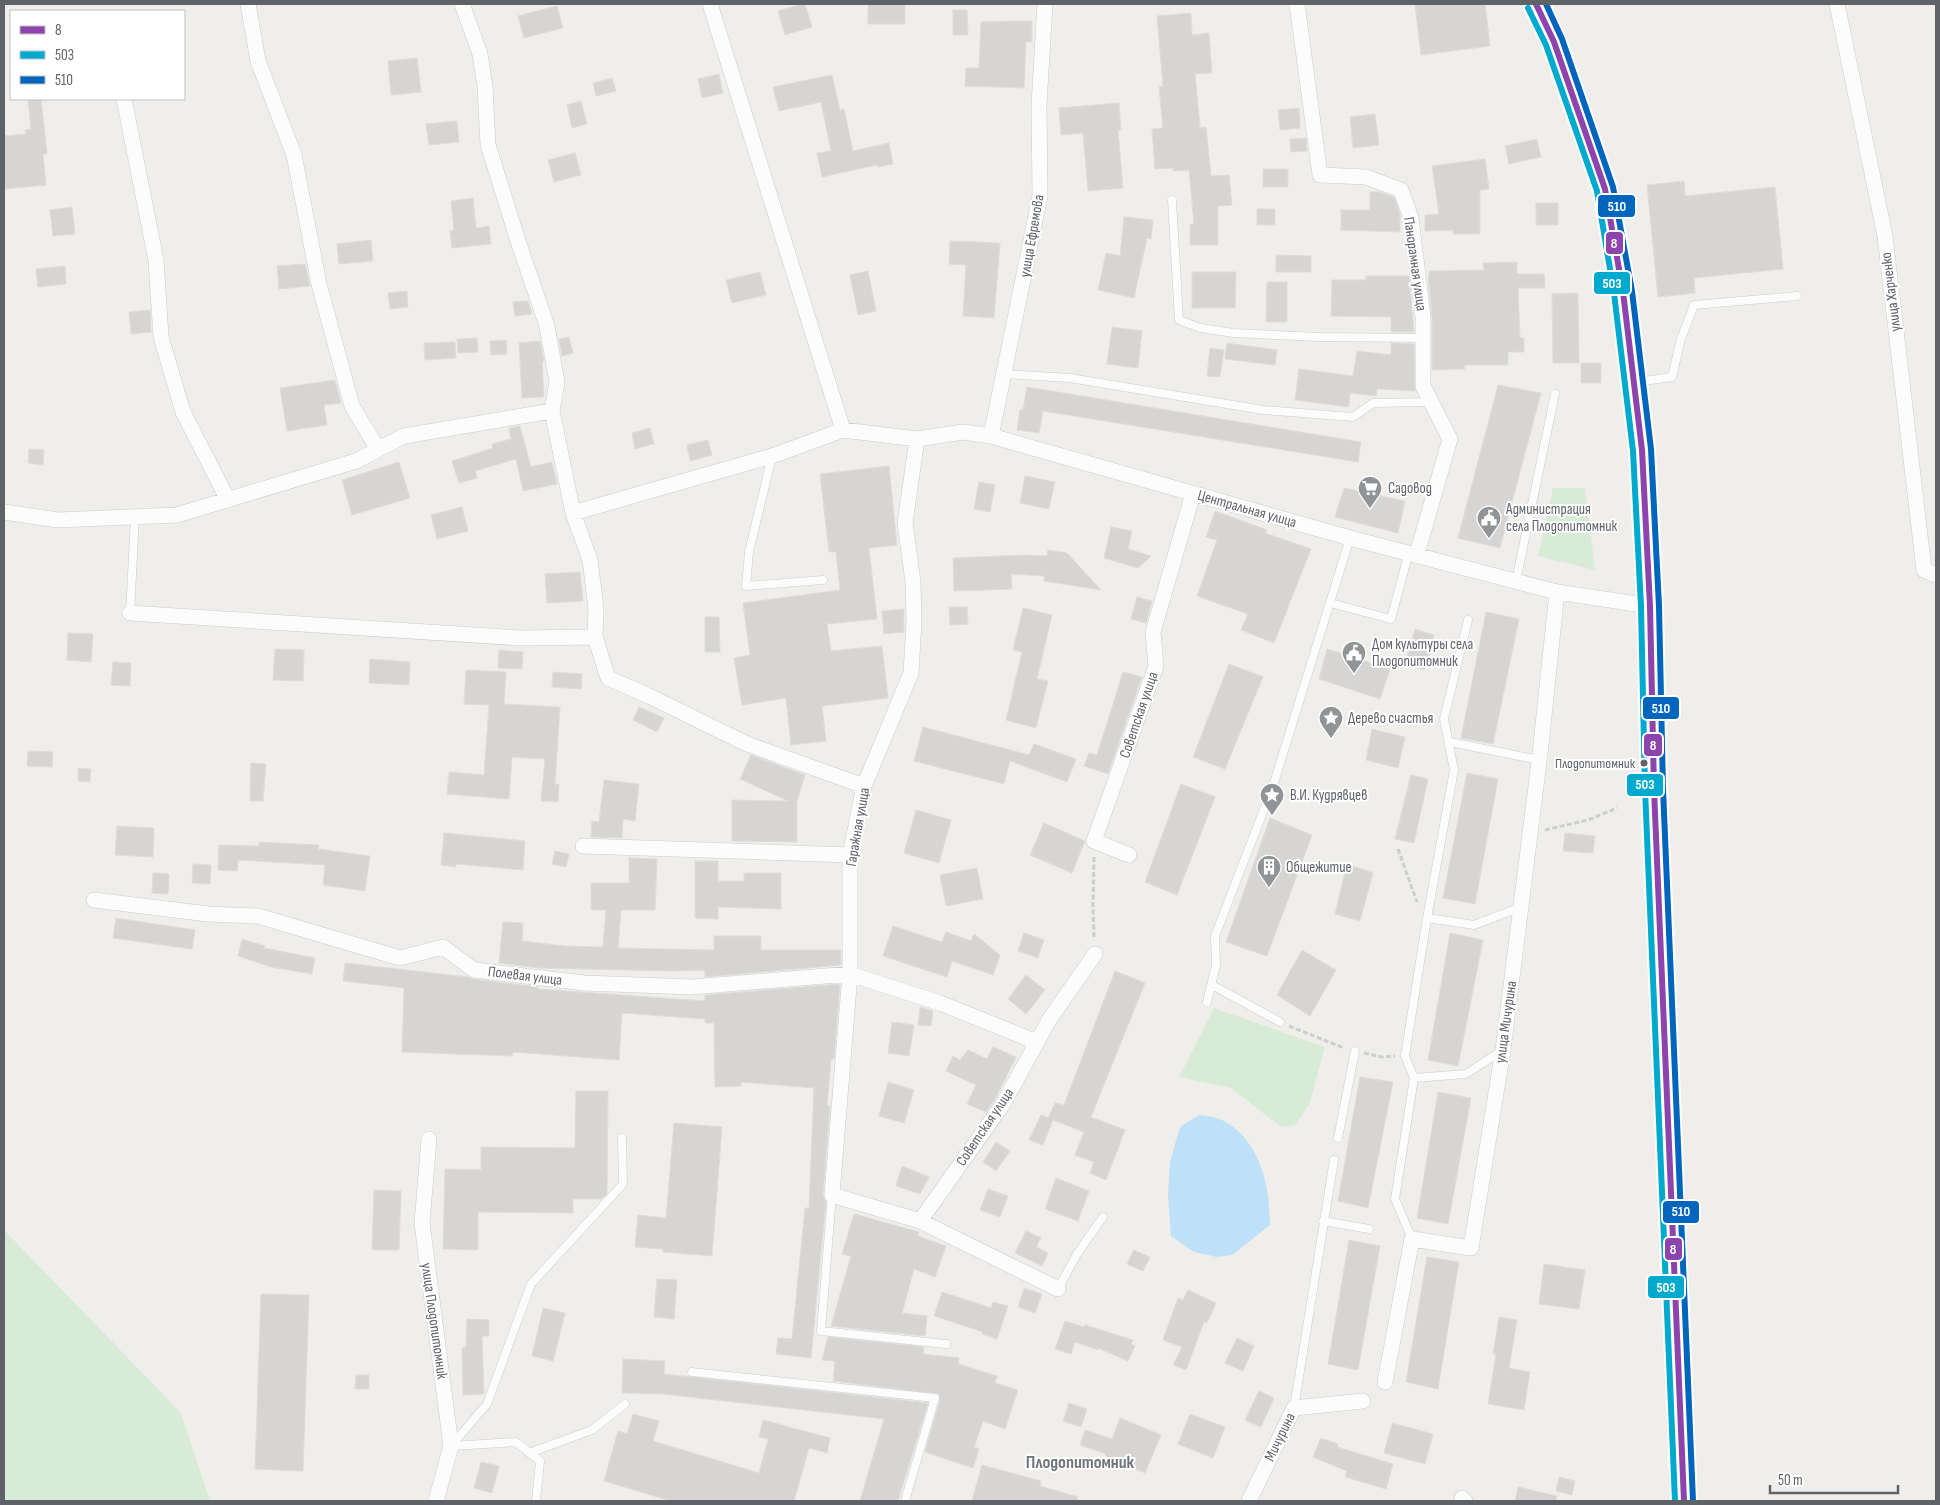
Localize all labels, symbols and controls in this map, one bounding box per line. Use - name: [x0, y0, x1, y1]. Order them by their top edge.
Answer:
- legend: [10, 10, 185, 100]
- text: 8: [55, 21, 62, 40]
- text: 503: [55, 46, 74, 65]
- text: 510: [55, 71, 73, 90]
- street label: улица Ефремова: [1015, 193, 1049, 279]
- line badge: 510: [1597, 194, 1636, 218]
- text: 510: [1608, 198, 1626, 215]
- street label: Панорамная улица: [1399, 216, 1431, 312]
- line badge: 8: [1605, 231, 1624, 255]
- text: 8: [1611, 235, 1618, 252]
- street label: улица Харченко: [1877, 251, 1905, 333]
- line badge: 503: [1593, 271, 1631, 295]
- text: 503: [1602, 275, 1622, 292]
- supermarket icon: Садовод: [1357, 475, 1383, 509]
- place label: Садовод: [1388, 479, 1432, 498]
- street label: Центральная улица: [1195, 486, 1299, 532]
- place label: Администрация села Плодопитомник: [1505, 500, 1618, 536]
- public building icon: Администрация села Плодопитомник: [1476, 505, 1502, 539]
- place label: Дом культуры села Плодопитомник: [1372, 635, 1474, 671]
- public building icon: Дом культуры села Плодопитомник: [1341, 640, 1367, 674]
- street label: Советская улица: [1115, 669, 1163, 761]
- line badge: 510: [1642, 696, 1680, 720]
- text: 510: [1652, 700, 1670, 717]
- place icon: Дерево счастья: [1318, 705, 1344, 739]
- place label: Дерево счастья: [1348, 709, 1434, 728]
- line badge: 8: [1643, 733, 1663, 757]
- text: 8: [1650, 737, 1657, 754]
- place label: Плодопитомник: [1555, 755, 1636, 772]
- marker: Плодопитомник: [1639, 758, 1649, 768]
- line badge: 503: [1626, 773, 1664, 797]
- text: 503: [1635, 776, 1655, 793]
- place icon: В.И. Кудрявцев: [1259, 782, 1285, 816]
- street label: Гаражная улица: [842, 786, 874, 868]
- place label: В.И. Кудрявцев: [1290, 786, 1367, 805]
- building icon: Общежитие: [1256, 854, 1282, 888]
- place label: Общежитие: [1286, 858, 1352, 877]
- street label: Полевая улица: [487, 962, 563, 990]
- street label: улица Мичурина: [1491, 979, 1521, 1065]
- street label: Советская улица: [952, 1084, 1018, 1170]
- line badge: 510: [1662, 1200, 1700, 1224]
- text: 510: [1672, 1203, 1690, 1220]
- line badge: 8: [1664, 1237, 1683, 1261]
- text: 8: [1670, 1241, 1677, 1258]
- street label: улица Плодопитомник: [416, 1262, 452, 1381]
- line badge: 503: [1647, 1275, 1685, 1299]
- text: 503: [1656, 1279, 1676, 1296]
- street label: Мичурина: [1260, 1409, 1300, 1464]
- district label: Плодопитомник: [1026, 1452, 1135, 1473]
- scale bar: [1770, 1462, 1898, 1494]
- text: 50 m: [1778, 1471, 1803, 1490]

